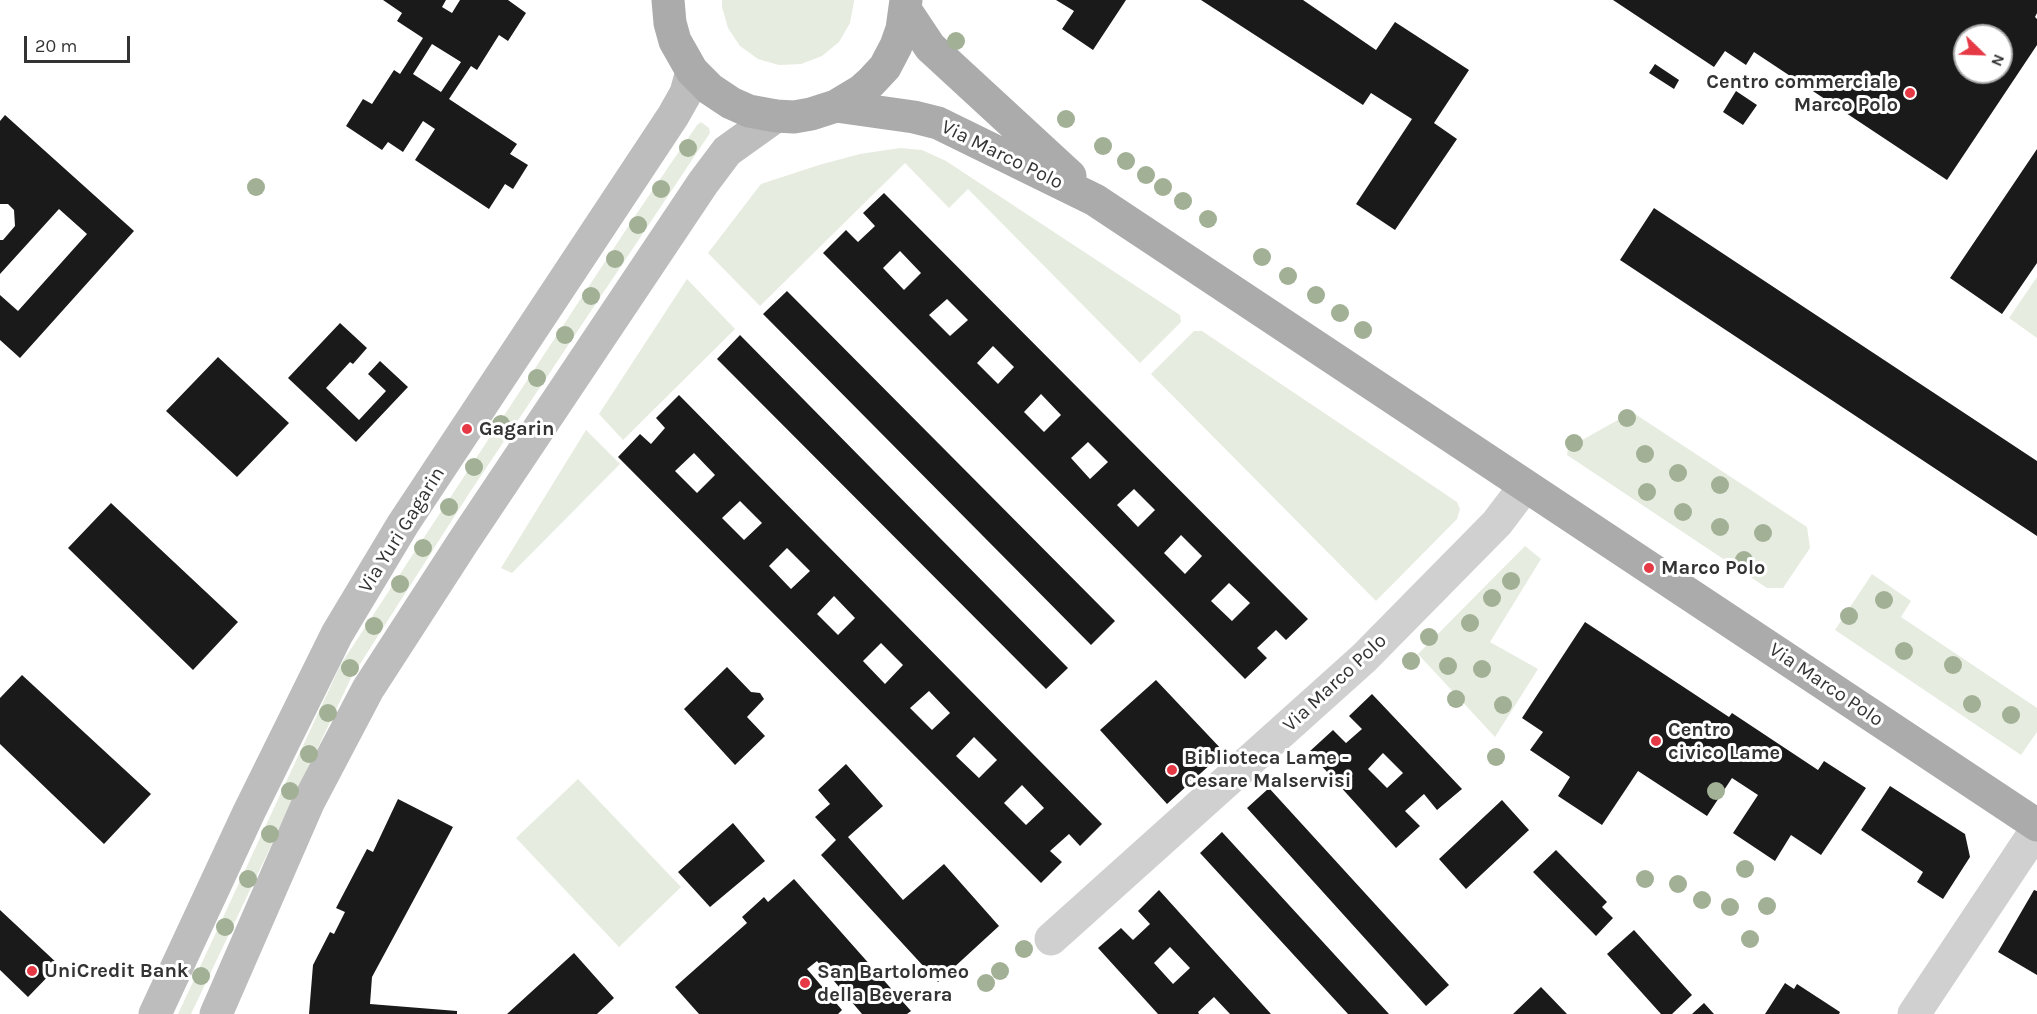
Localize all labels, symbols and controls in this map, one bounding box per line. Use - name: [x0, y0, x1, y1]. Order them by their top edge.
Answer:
- scale bar: [27, 24, 134, 62]
- north arrow: [1953, 24, 2013, 84]
- text: 20 m: [35, 35, 77, 57]
- text: N: [1987, 51, 2009, 69]
- place label: Centro commerciale Marco Polo: [1706, 70, 1898, 117]
- marker: Centro commerciale Marco Polo: [1903, 86, 1917, 100]
- street label: Via Marco Polo: [937, 115, 1067, 195]
- place label: Gagarin: [479, 417, 554, 441]
- marker: Gagarin: [460, 422, 474, 436]
- street label: Via Yuri Gagarin: [354, 463, 450, 597]
- place label: Marco Polo: [1661, 556, 1765, 580]
- marker: Marco Polo: [1642, 561, 1656, 575]
- street label: Via Marco Polo: [1278, 629, 1392, 737]
- street label: Via Marco Polo: [1764, 638, 1888, 732]
- place label: Centro civico Lame: [1668, 718, 1780, 765]
- marker: Centro civico Lame: [1649, 734, 1663, 748]
- place label: Biblioteca Lame - Cesare Malservisi: [1184, 746, 1351, 793]
- marker: Biblioteca Lame - Cesare Malservisi: [1165, 763, 1179, 777]
- place label: UniCredit Bank: [44, 959, 189, 983]
- place label: San Bartolomeo della Beverara: [817, 960, 969, 1007]
- marker: UniCredit Bank: [25, 964, 39, 978]
- marker: San Bartolomeo della Beverara: [798, 976, 812, 990]

